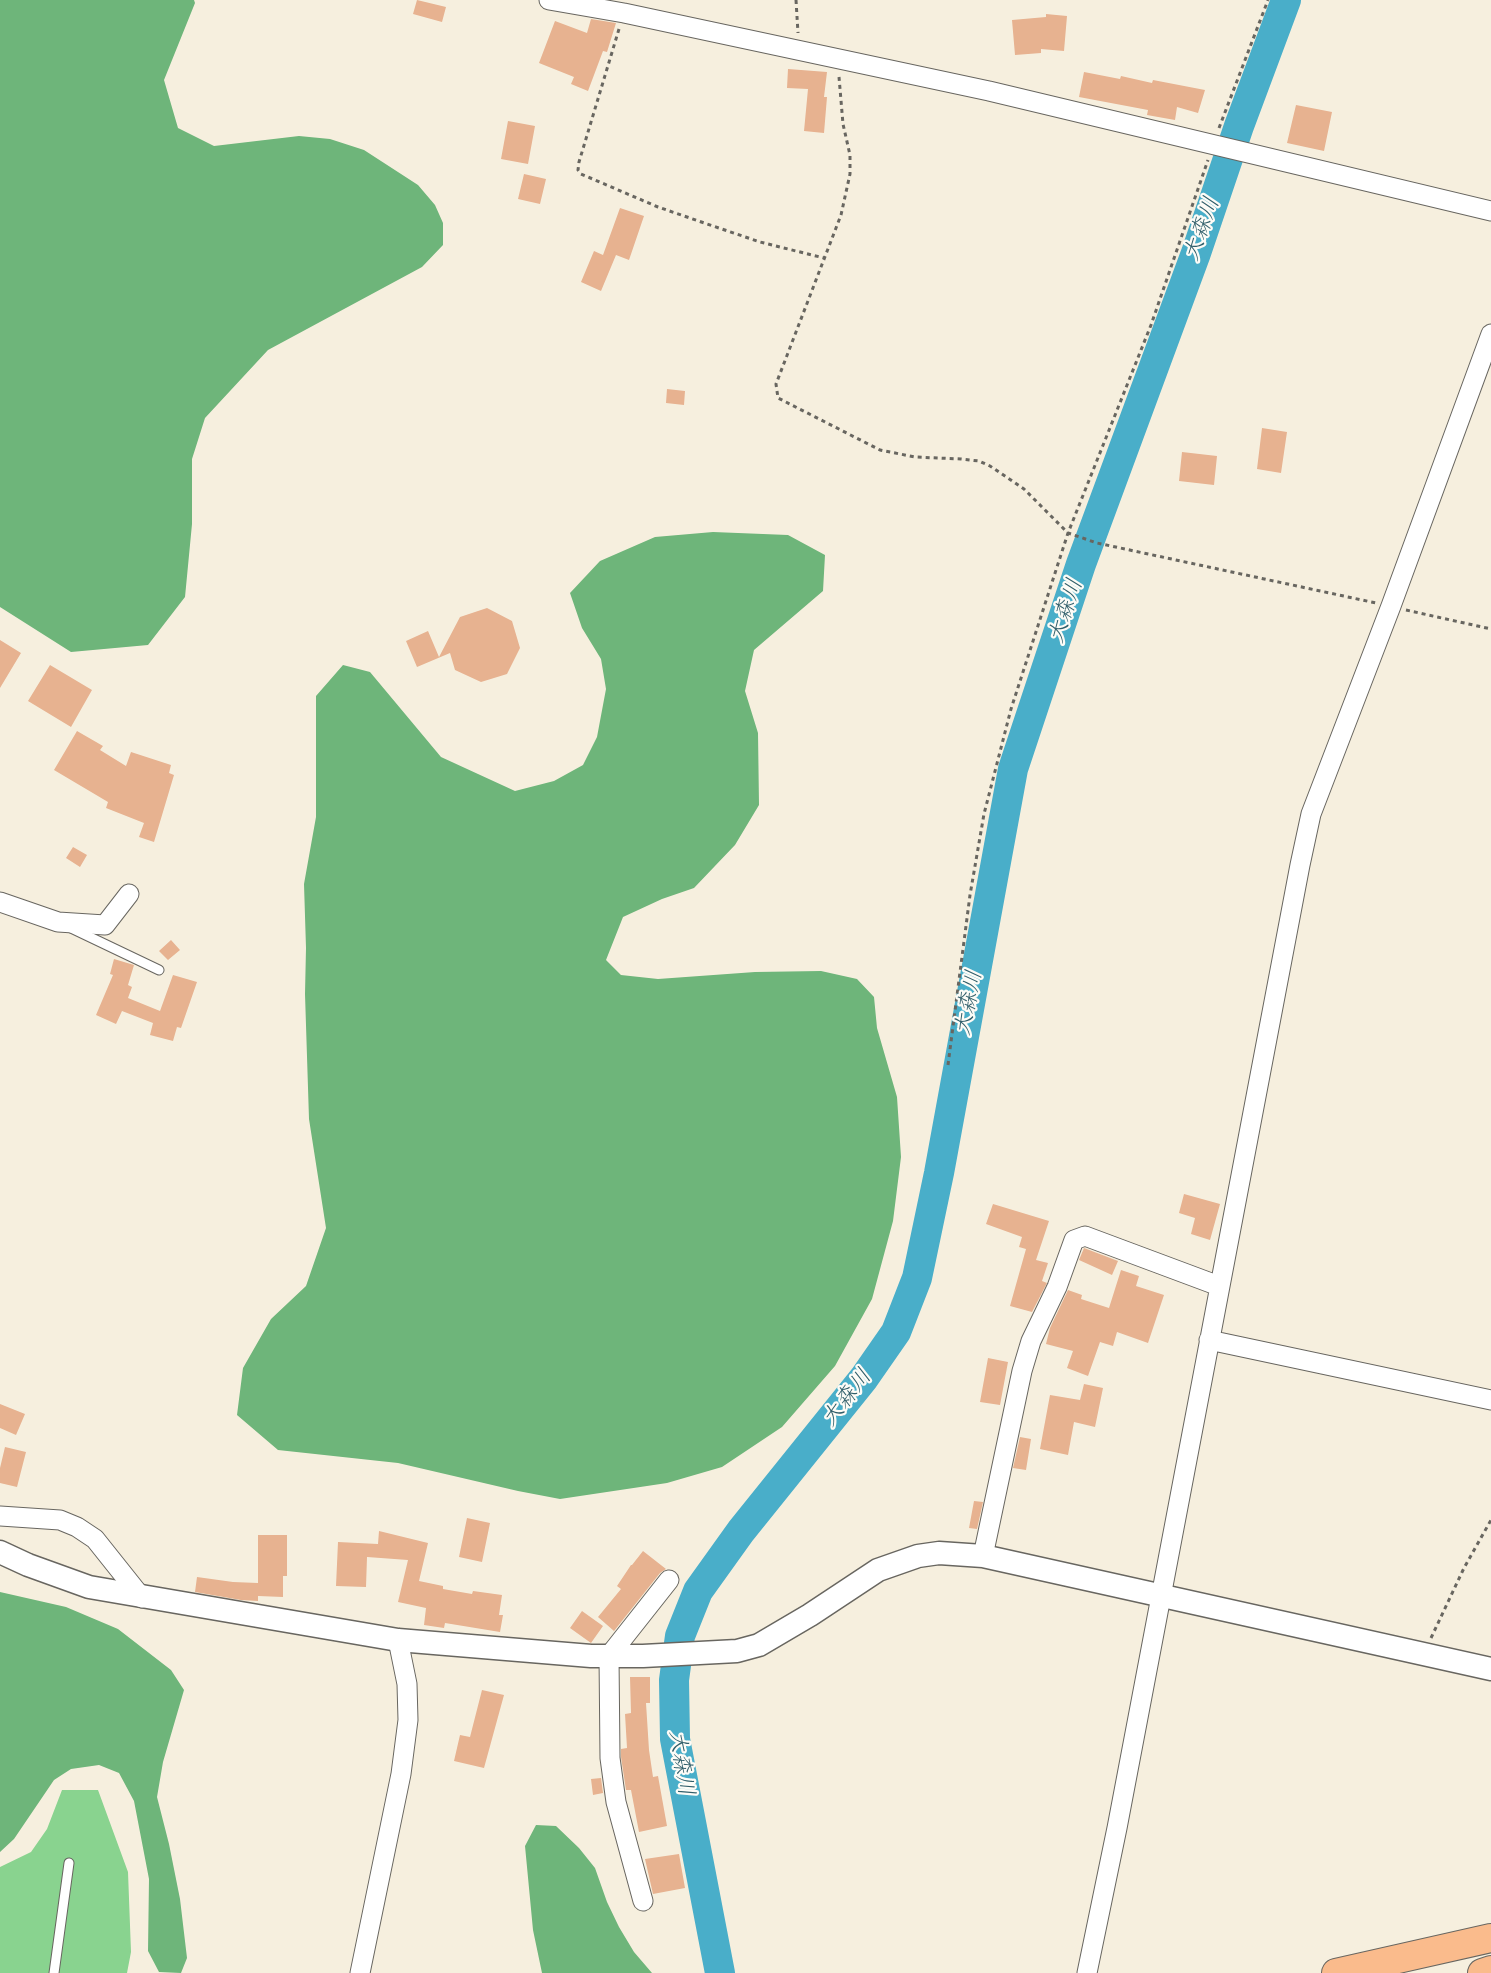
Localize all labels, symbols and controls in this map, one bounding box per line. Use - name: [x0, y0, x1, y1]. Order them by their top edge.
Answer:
- water label: 大森川: [1178, 193, 1226, 265]
- water label: 大森川: [1043, 576, 1089, 646]
- water label: 大森川: [950, 968, 988, 1038]
- water label: 大森川: [816, 1364, 878, 1432]
- water label: 大森川: [663, 1728, 699, 1798]

